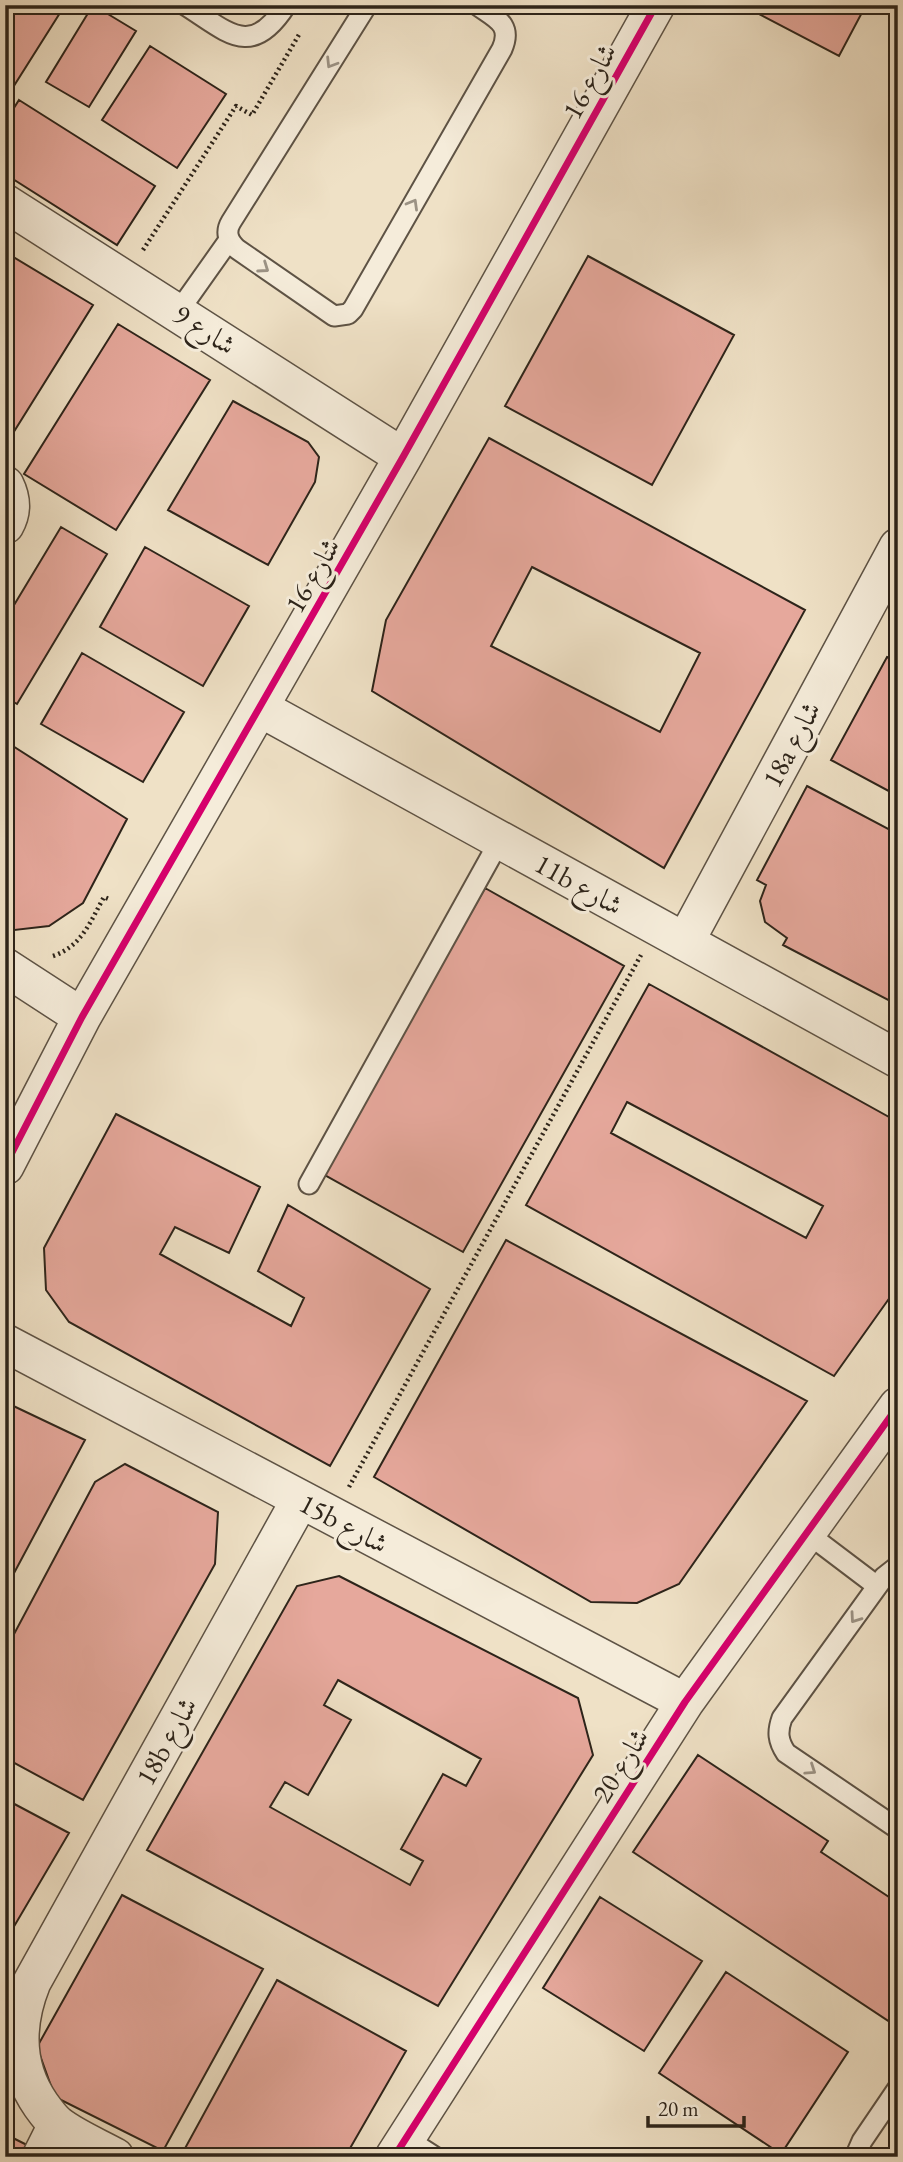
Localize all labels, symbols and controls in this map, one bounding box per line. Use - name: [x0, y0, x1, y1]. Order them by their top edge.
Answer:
- street label: شارع 16: [554, 37, 630, 128]
- one-way arrow: [326, 55, 339, 68]
- one-way arrow: [405, 198, 418, 211]
- one-way arrow: [256, 260, 269, 272]
- street label: شارع 9: [164, 295, 243, 368]
- street label: شارع 16: [276, 531, 353, 622]
- street label: 18a شارع: [753, 695, 834, 796]
- street label: 11b شارع: [526, 845, 629, 928]
- street label: 15b شارع: [291, 1485, 395, 1567]
- one-way arrow: [851, 1610, 863, 1623]
- street label: 18b شارع: [127, 1691, 210, 1794]
- street label: شارع 20: [583, 1721, 662, 1812]
- one-way arrow: [804, 1762, 817, 1775]
- scale bar: [648, 2085, 744, 2129]
- text: 20 m: [658, 2095, 699, 2122]

